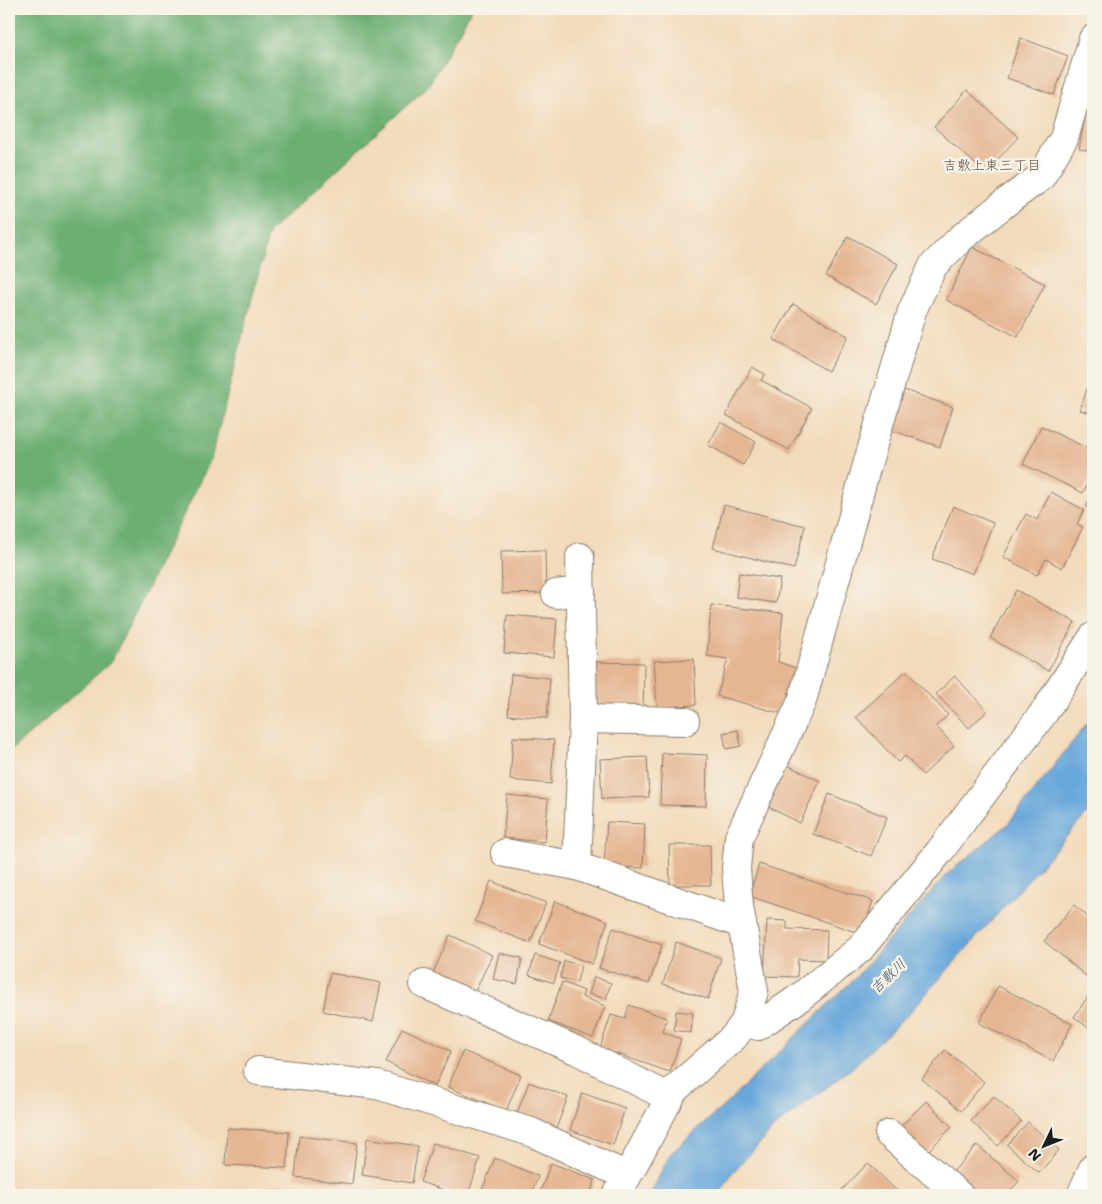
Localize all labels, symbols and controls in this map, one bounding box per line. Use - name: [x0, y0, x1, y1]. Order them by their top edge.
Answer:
- district label: 吉敷上東三丁目: [943, 156, 1041, 174]
- water label: 吉敷川: [867, 955, 909, 997]
- north arrow: [1020, 1122, 1070, 1172]
- text: N: [1024, 1145, 1045, 1165]

